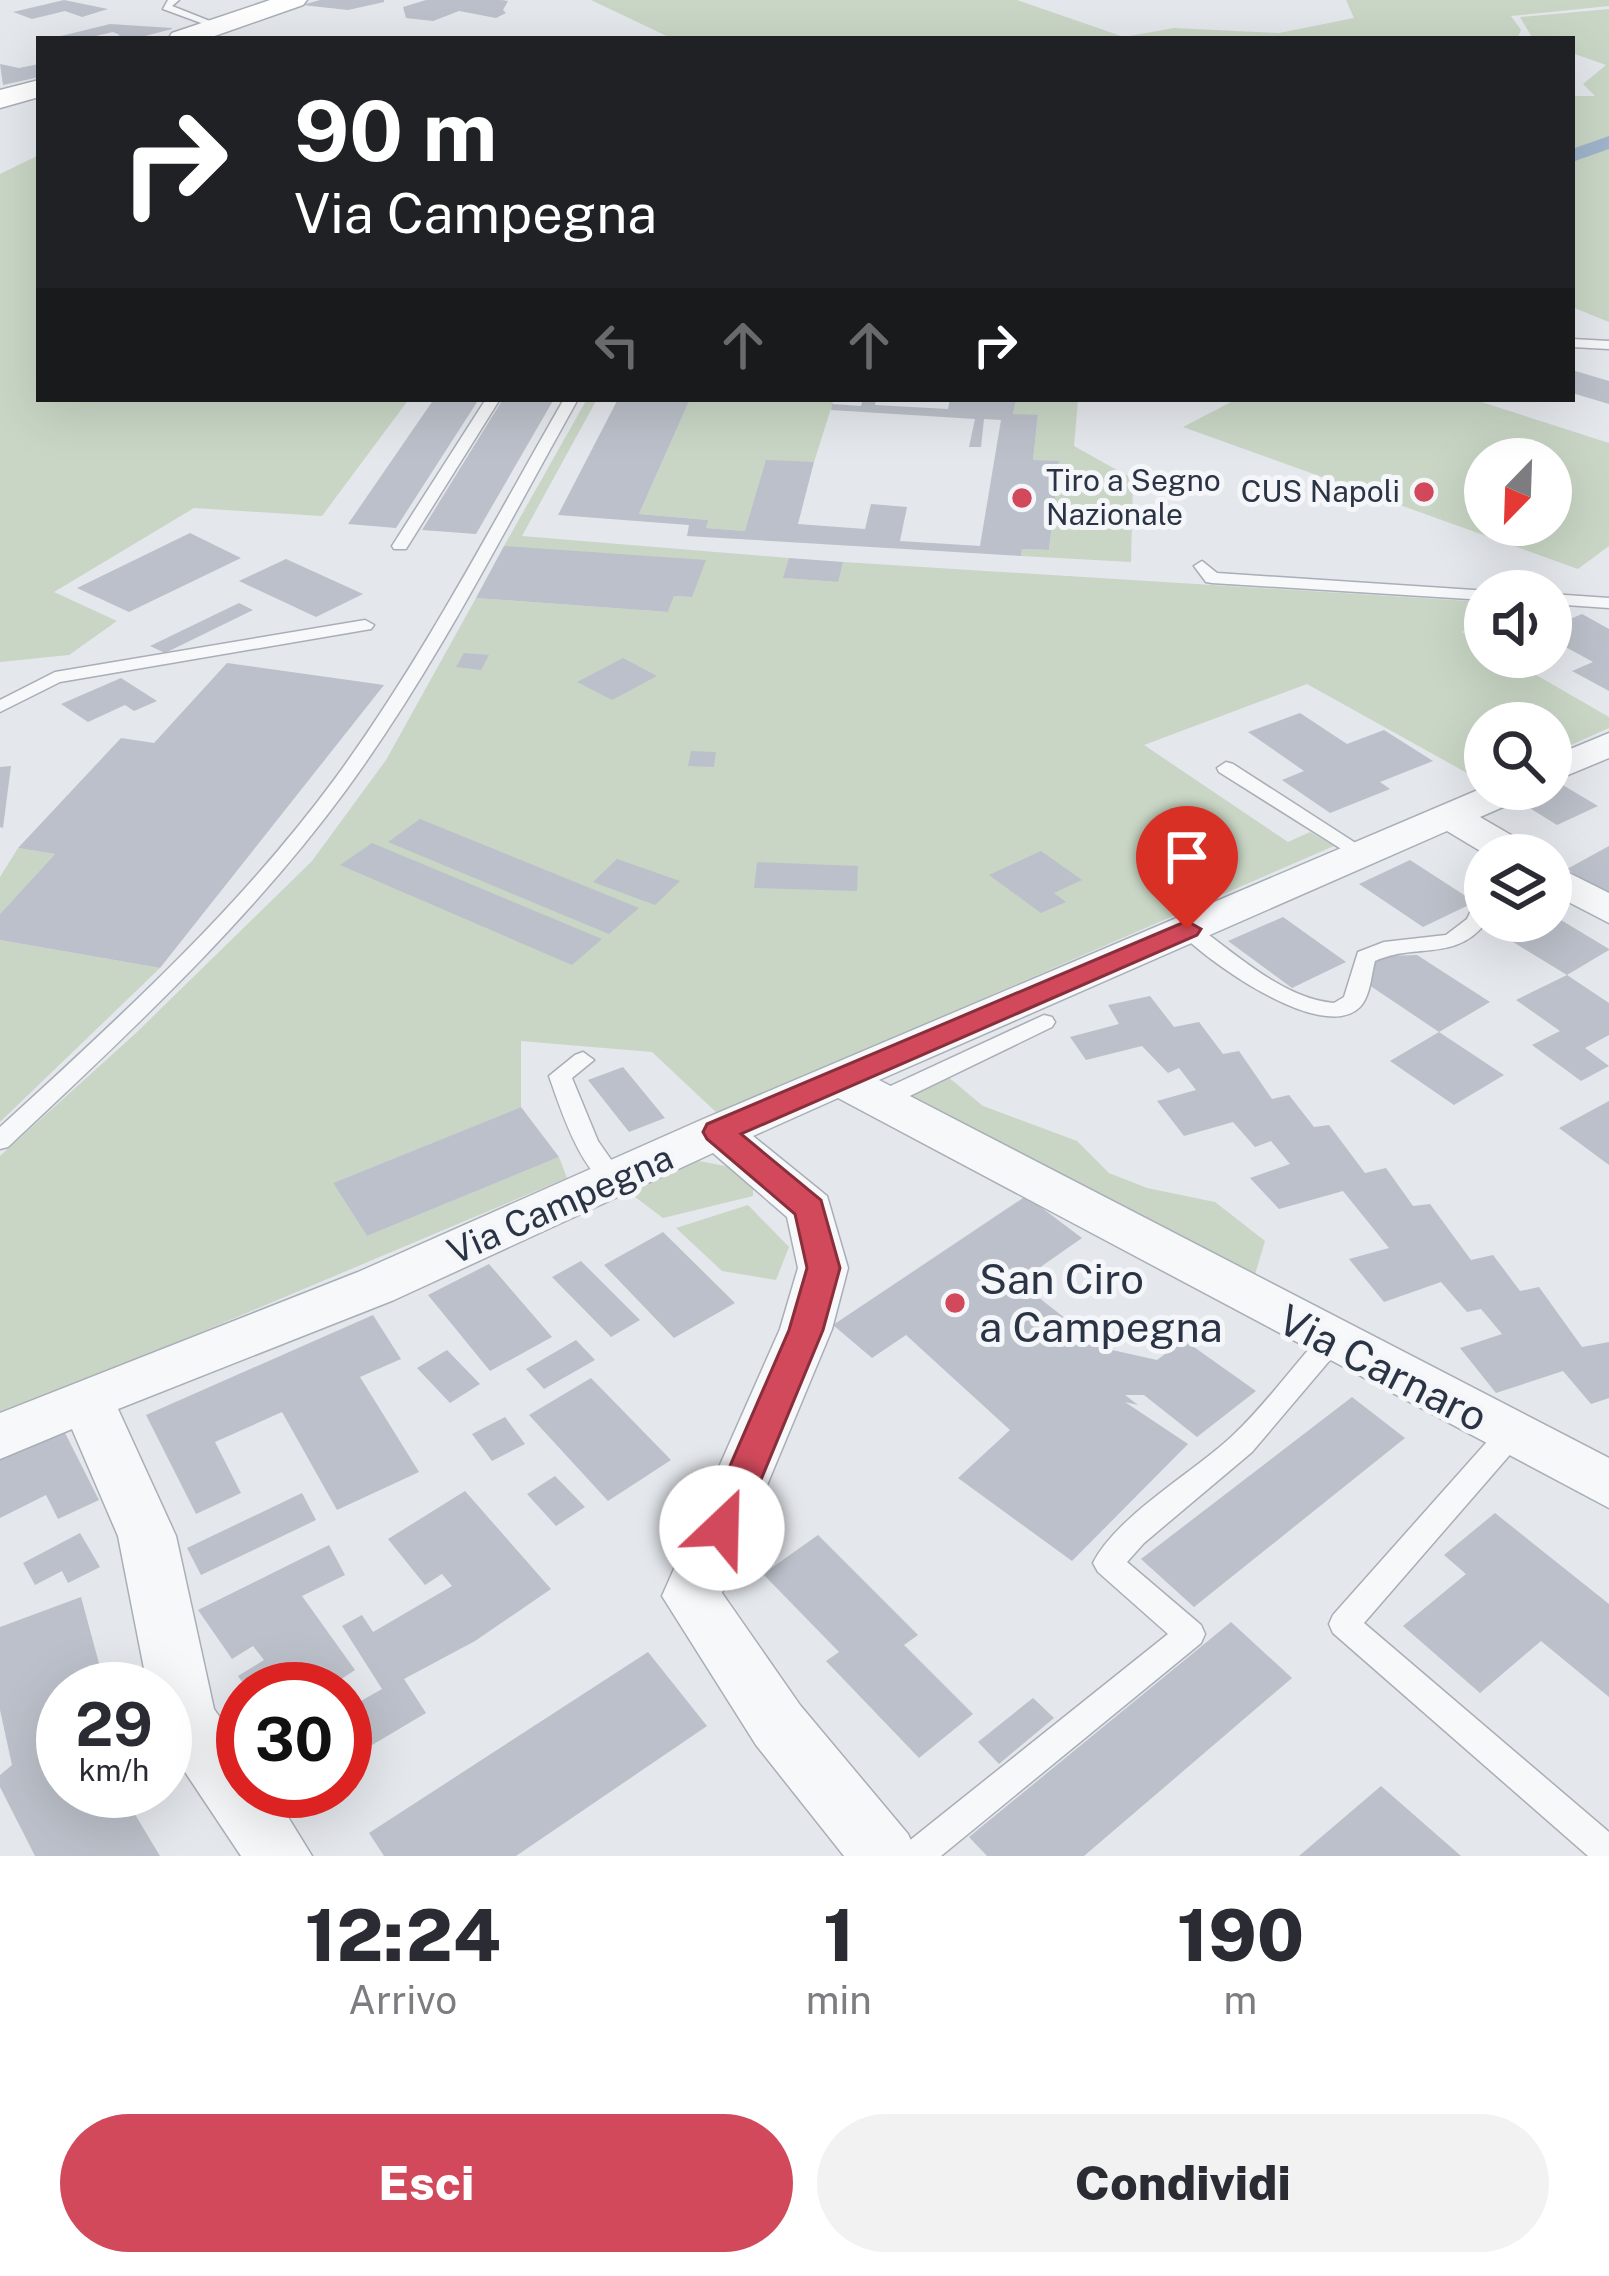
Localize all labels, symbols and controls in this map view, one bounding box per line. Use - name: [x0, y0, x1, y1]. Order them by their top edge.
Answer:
- text: 90 m: [294, 81, 497, 180]
- icon: right: [96, 84, 252, 240]
- text: Via Campegna: [294, 182, 657, 245]
- icon: left: [584, 312, 650, 378]
- icon: ahead: [710, 312, 776, 378]
- icon: ahead: [836, 312, 902, 378]
- icon: right: [962, 312, 1028, 378]
- north arrow: [1464, 438, 1572, 546]
- map controls: [1464, 438, 1572, 942]
- place label: Tiro a Segno Nazionale: [1046, 462, 1221, 532]
- place label: CUS Napoli: [1241, 473, 1400, 509]
- marker: CUS Napoli: [1411, 479, 1437, 505]
- marker: Tiro a Segno Nazionale: [1009, 485, 1035, 511]
- button: sound: [1464, 570, 1572, 678]
- button: search: [1464, 702, 1572, 810]
- pin: [1136, 806, 1238, 929]
- icon: arrive: [1154, 824, 1220, 890]
- button: layers: [1464, 834, 1572, 942]
- street label: Via Campegna: [441, 1136, 679, 1272]
- place label: San Ciro a Campegna: [979, 1254, 1223, 1351]
- marker: San Ciro a Campegna: [942, 1290, 968, 1316]
- street label: Via Carnaro: [1271, 1294, 1496, 1441]
- position arrow: [659, 1465, 785, 1591]
- speed limit sign: 30: [216, 1662, 372, 1818]
- text: 29: [75, 1689, 153, 1760]
- text: km/h: [79, 1752, 149, 1788]
- text: 12:24: [305, 1893, 501, 1977]
- text: 1: [823, 1893, 855, 1977]
- text: 190: [1177, 1893, 1304, 1977]
- text: Arrivo: [348, 1977, 457, 2023]
- text: min: [806, 1977, 872, 2023]
- text: m: [1224, 1977, 1257, 2023]
- button: Esci: [60, 2114, 793, 2252]
- button: Condividi: [817, 2114, 1549, 2252]

